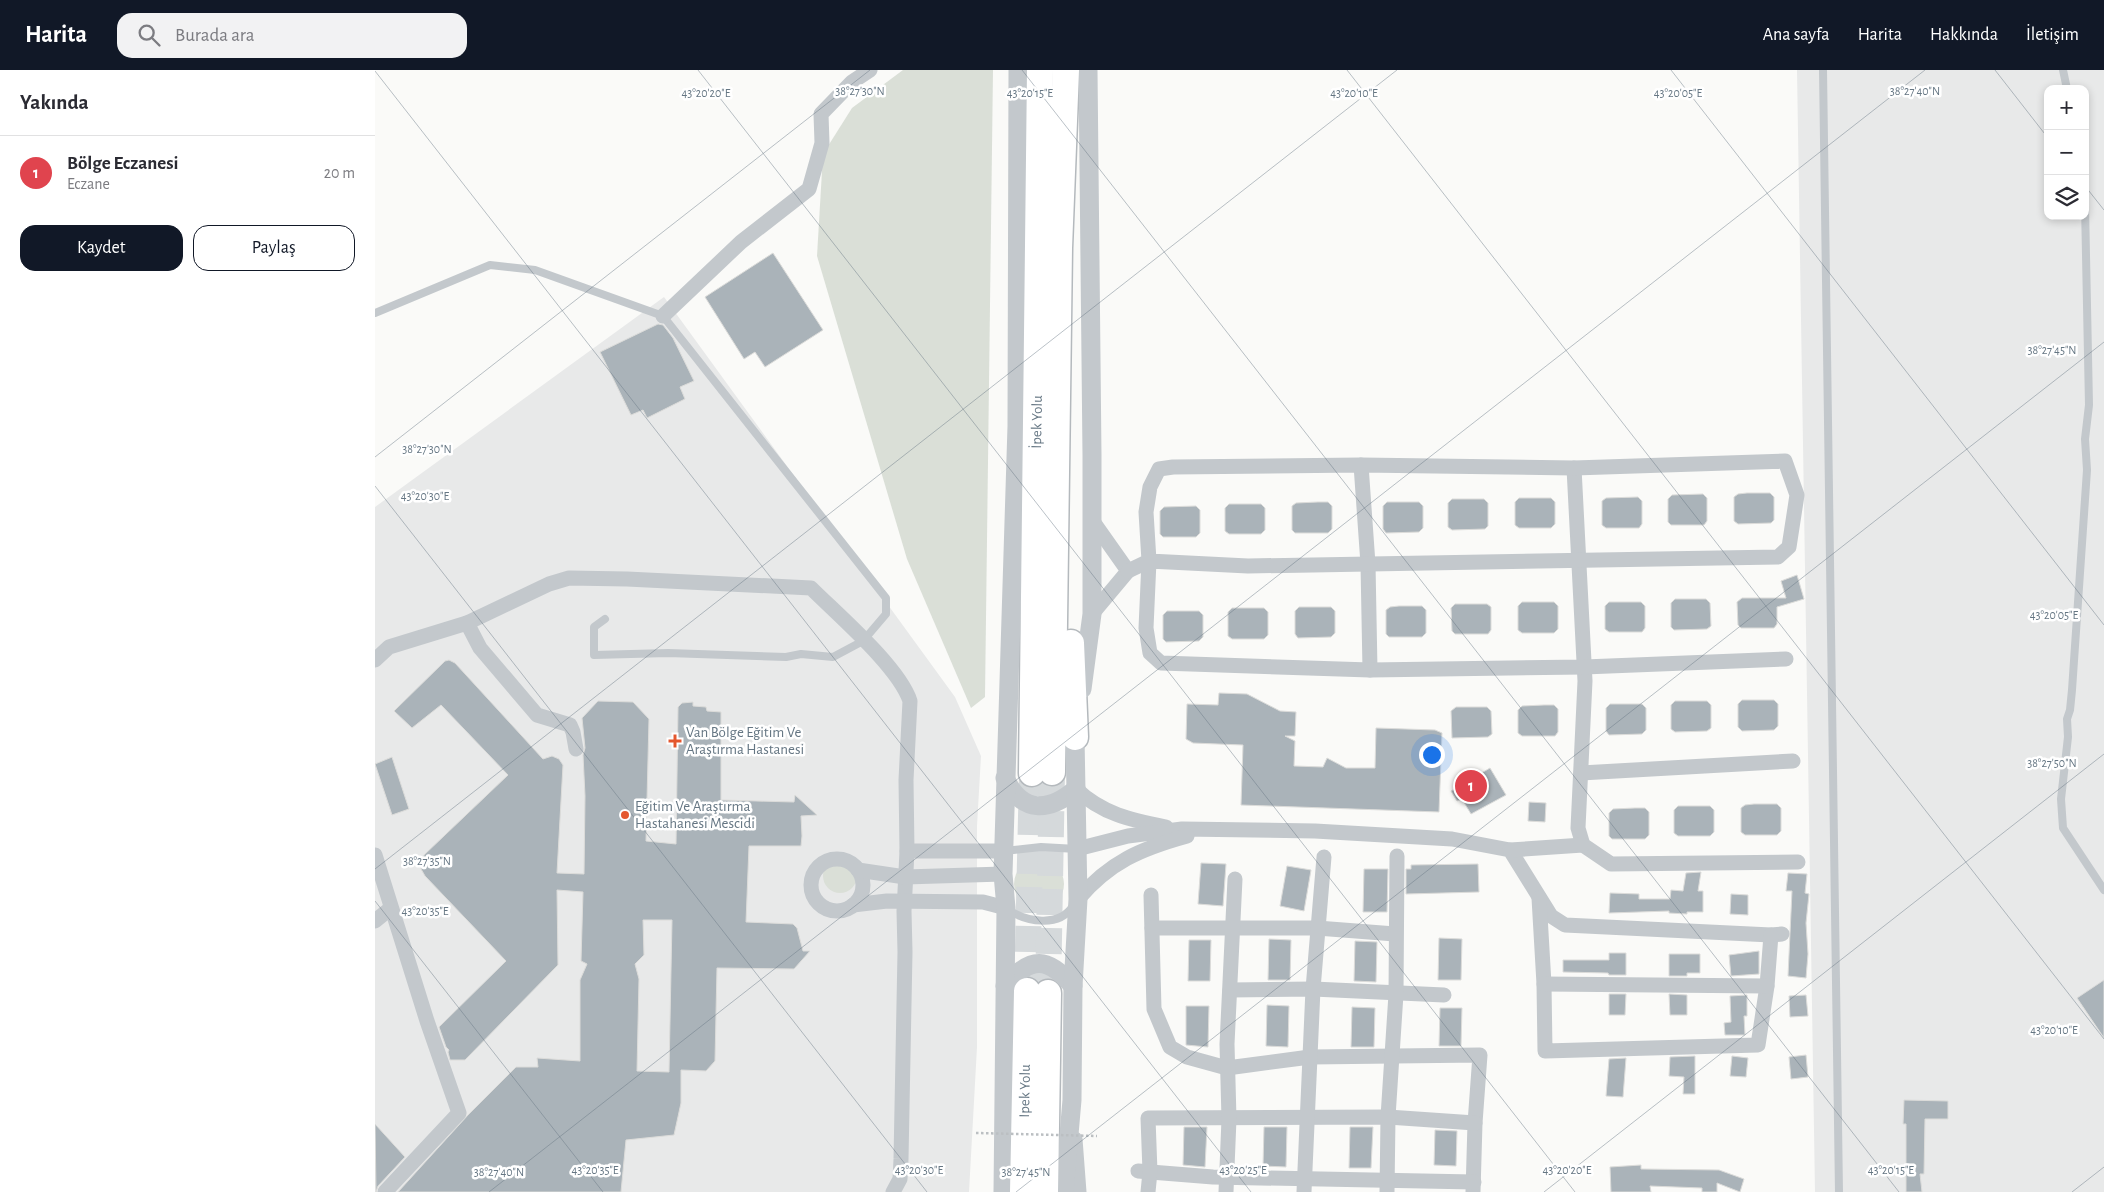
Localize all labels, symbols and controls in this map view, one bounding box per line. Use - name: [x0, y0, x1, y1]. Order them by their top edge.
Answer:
- search box: [117, 13, 467, 58]
- icon: search: [135, 21, 163, 49]
- text: Harita: [25, 23, 87, 47]
- text: Burada ara: [175, 26, 254, 45]
- text: Ana sayfa: [1763, 26, 1830, 44]
- text: Harita: [1858, 26, 1902, 44]
- text: Hakkında: [1930, 26, 1998, 44]
- text: İletişim: [2026, 26, 2079, 44]
- text: 38°27'30"N: [835, 85, 885, 97]
- text: 38°27'40"N: [1890, 85, 1940, 97]
- map controls: [2044, 85, 2089, 220]
- button: +: [2044, 85, 2089, 130]
- text: 43°20'20"E: [682, 87, 731, 99]
- text: 43°20'15"E: [1007, 87, 1053, 99]
- text: 43°20'10"E: [1330, 87, 1378, 99]
- text: 43°20'05"E: [1654, 87, 1702, 99]
- text: Yakında: [20, 92, 89, 113]
- button: −: [2044, 130, 2089, 175]
- text: Bölge Eczanesi: [67, 154, 179, 173]
- text: 1: [33, 165, 39, 181]
- text: 20 m: [324, 165, 355, 181]
- button: layers: [2044, 175, 2089, 220]
- text: Eczane: [67, 176, 110, 192]
- button: Kaydet: [20, 225, 183, 271]
- button: Paylaş: [193, 225, 355, 271]
- text: 38°27'45"N: [2028, 344, 2076, 356]
- street label: İpek Yolu: [1027, 395, 1045, 449]
- text: 38°27'30"N: [402, 443, 452, 455]
- text: 43°20'30"E: [401, 490, 449, 502]
- text: 43°20'05"E: [2030, 609, 2078, 621]
- place label: Van Bölge Eğitim Ve Araştırma Hastanesi: [686, 725, 804, 757]
- marker: Van Bölge Eğitim Ve Araştırma Hastanesi: [668, 734, 682, 748]
- your location: [1419, 742, 1445, 768]
- text: 38°27'50"N: [2027, 757, 2077, 769]
- pin: 1: [1455, 767, 1487, 805]
- place label: Eğitim Ve Araştırma Hastahanesi Mescidi: [635, 799, 755, 831]
- marker: Eğitim Ve Araştırma Hastahanesi Mescidi: [619, 809, 631, 821]
- text: 38°27'35"N: [403, 855, 451, 867]
- text: 43°20'35"E: [401, 905, 449, 917]
- text: 43°20'10"E: [2030, 1024, 2078, 1036]
- street label: Ipek Yolu: [1017, 1064, 1033, 1118]
- text: 43°20'35"E: [571, 1164, 619, 1176]
- text: 43°20'30"E: [895, 1164, 943, 1176]
- text: 43°20'25"E: [1219, 1164, 1267, 1176]
- text: 43°20'20"E: [1543, 1164, 1592, 1176]
- text: 43°20'15"E: [1868, 1164, 1914, 1176]
- text: 38°27'40"N: [474, 1166, 524, 1178]
- text: 38°27'45"N: [1002, 1166, 1050, 1178]

